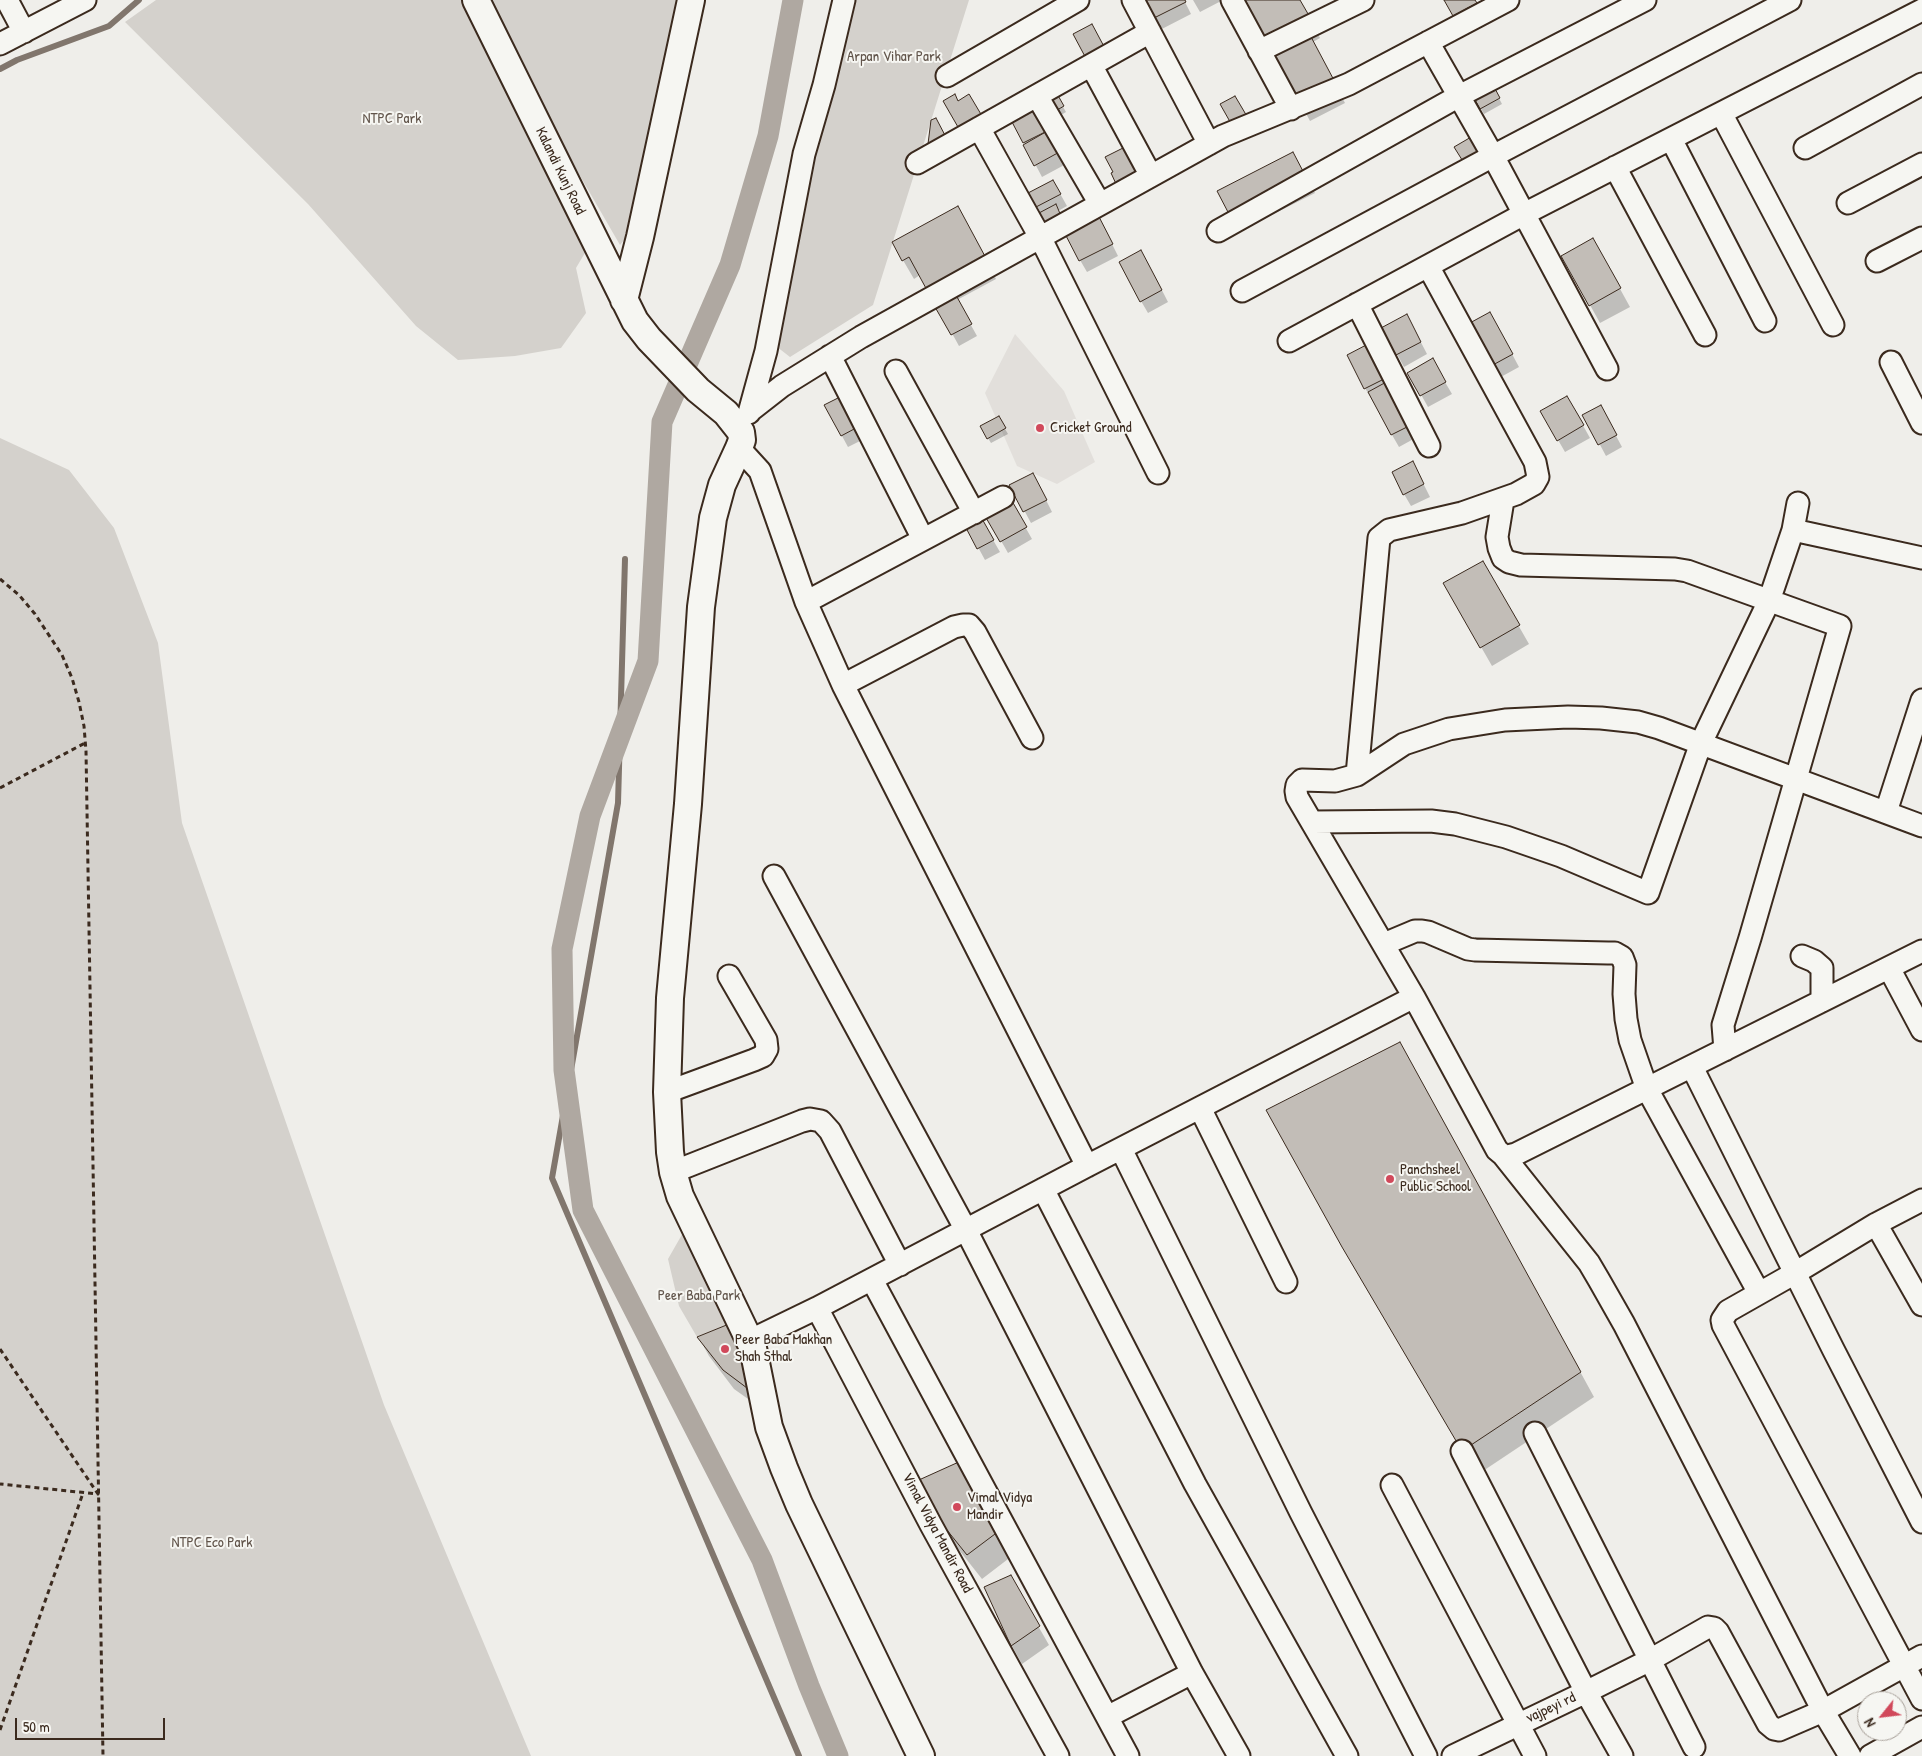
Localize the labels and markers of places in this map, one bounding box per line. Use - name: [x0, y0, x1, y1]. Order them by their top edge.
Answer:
- place label: Cricket Ground: [1050, 419, 1132, 437]
- marker: Cricket Ground: [1034, 422, 1046, 434]
- place label: Panchsheel Public School: [1400, 1161, 1471, 1196]
- marker: Panchsheel Public School: [1384, 1173, 1396, 1185]
- place label: Peer Baba Makhan Shah Sthal: [735, 1331, 832, 1366]
- marker: Peer Baba Makhan Shah Sthal: [719, 1343, 731, 1355]
- place label: Vimal Vidya Mandir: [967, 1489, 1032, 1524]
- marker: Vimal Vidya Mandir: [951, 1501, 963, 1513]

